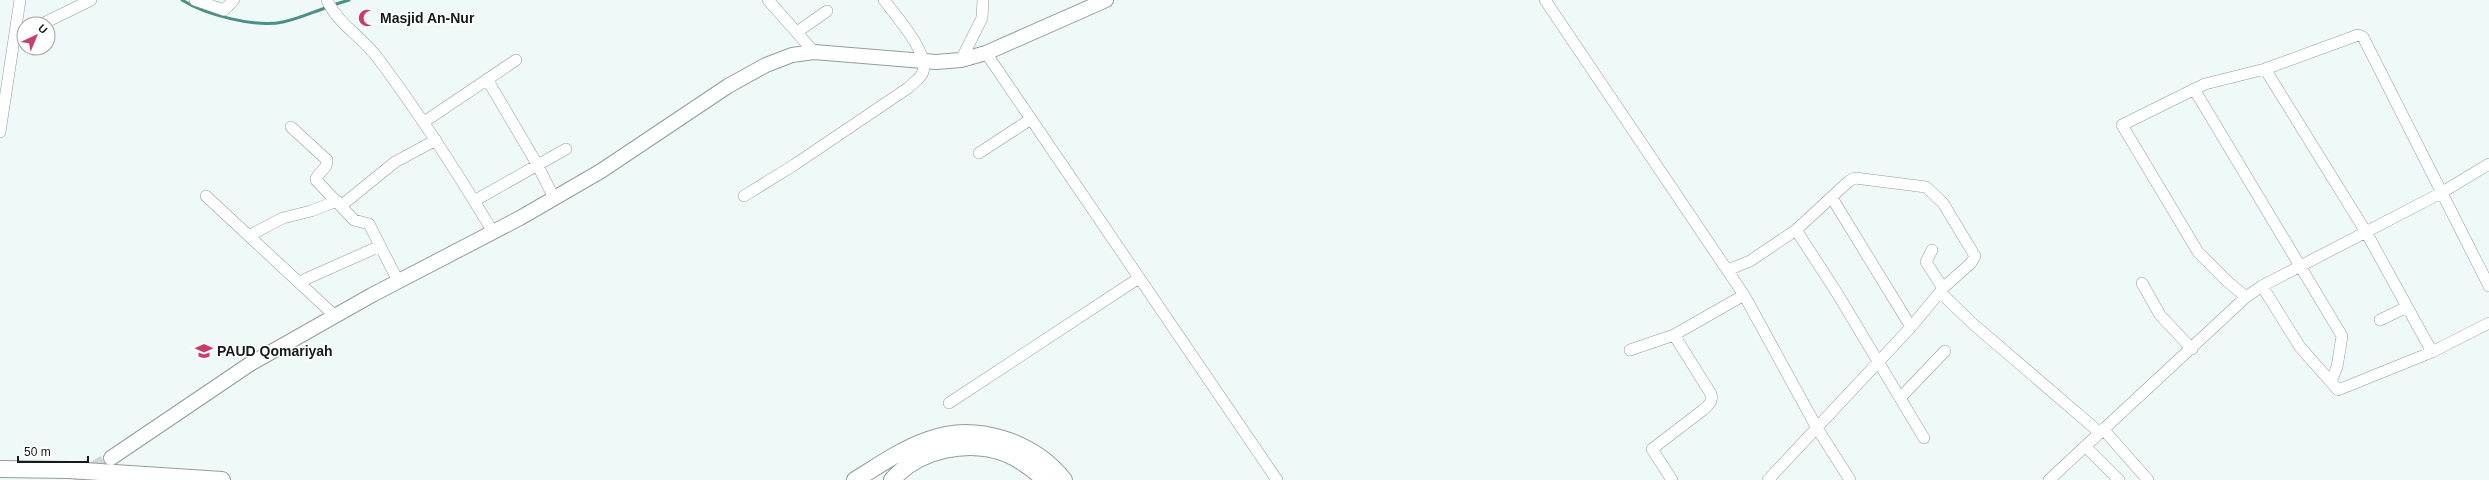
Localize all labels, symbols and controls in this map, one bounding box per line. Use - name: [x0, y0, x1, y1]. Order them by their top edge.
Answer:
- mosque icon: Masjid An-Nur: [357, 8, 377, 28]
- place label: Masjid An-Nur: [380, 10, 475, 26]
- north arrow: [16, 16, 56, 56]
- text: U: [36, 22, 50, 36]
- school or university icon: PAUD Qomariyah: [194, 341, 214, 361]
- place label: PAUD Qomariyah: [217, 343, 333, 359]
- scale bar: [18, 438, 88, 464]
- text: 50 m: [24, 445, 51, 459]

